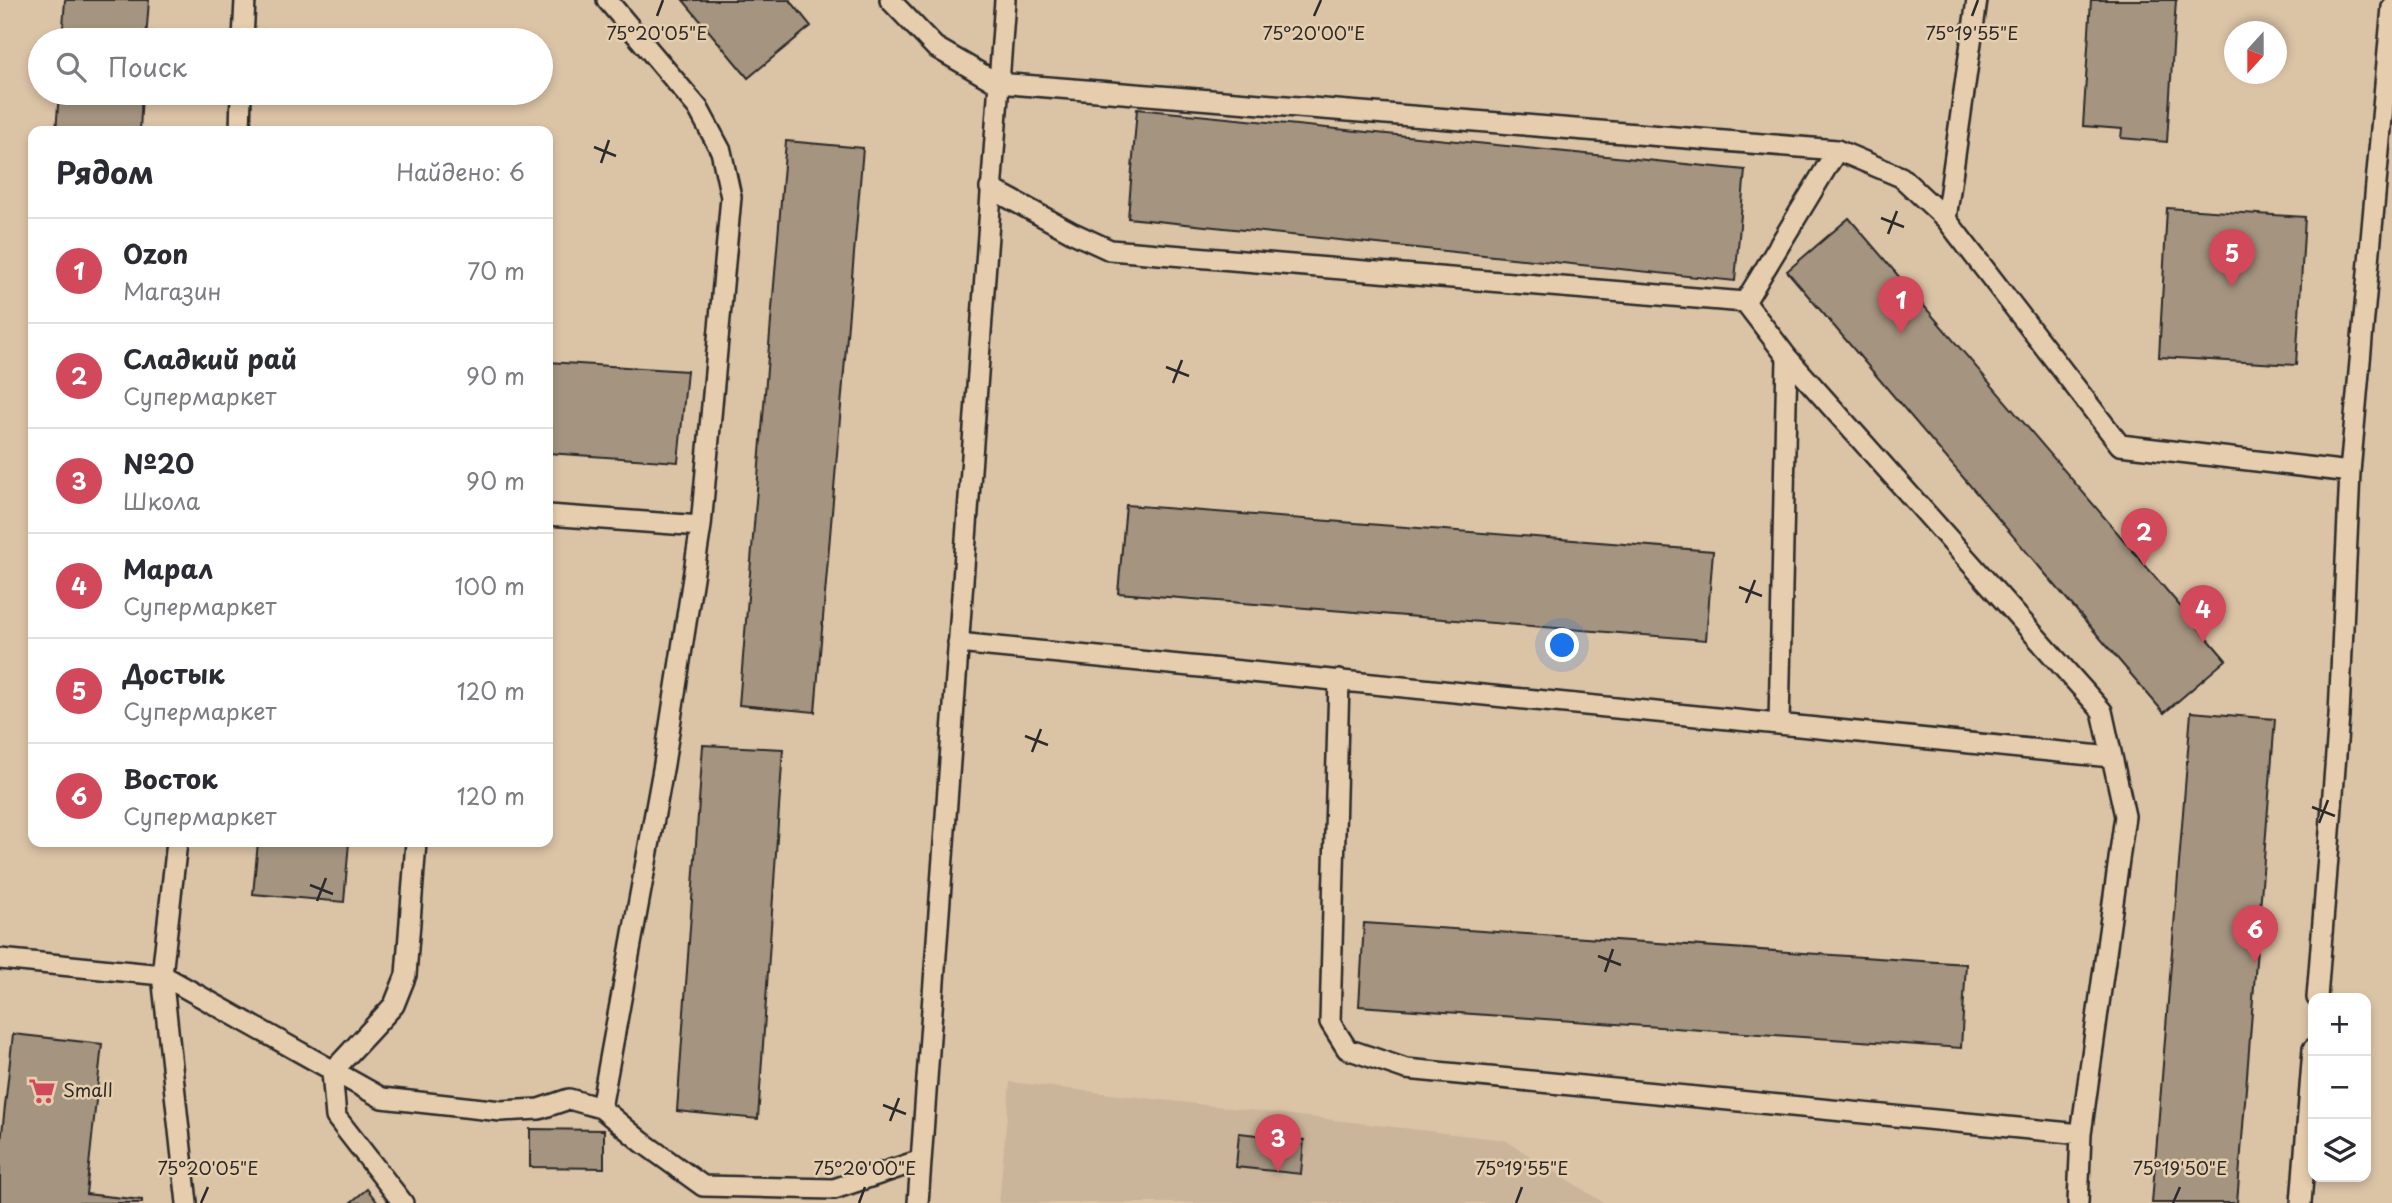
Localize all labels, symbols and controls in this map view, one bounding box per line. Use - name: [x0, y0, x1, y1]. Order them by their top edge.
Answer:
- text: 75°20'05"E: [606, 19, 708, 46]
- text: 75°20'00"E: [1263, 19, 1365, 46]
- text: 75°19'55"E: [1925, 19, 2019, 46]
- north arrow: [2224, 21, 2287, 84]
- search box: [28, 28, 553, 105]
- text: Поиск: [108, 47, 187, 86]
- icon: search: [52, 48, 90, 86]
- text: Рядом: [56, 149, 154, 194]
- text: Найдено: 6: [396, 154, 525, 189]
- pin: 5: [2209, 229, 2255, 287]
- text: Ozon: [123, 234, 188, 273]
- text: 1: [74, 253, 85, 288]
- text: 70 m: [467, 253, 525, 288]
- text: Магазин: [123, 273, 222, 308]
- pin: 1: [1878, 276, 1924, 334]
- text: Сладкий рай: [123, 339, 297, 378]
- text: 2: [71, 358, 87, 393]
- text: 90 m: [466, 358, 525, 393]
- text: Супермаркет: [123, 378, 277, 413]
- text: №20: [123, 444, 194, 483]
- text: 3: [71, 463, 87, 498]
- text: 90 m: [466, 463, 525, 498]
- text: Школа: [123, 483, 200, 518]
- pin: 2: [2121, 508, 2167, 566]
- text: Марал: [123, 549, 213, 588]
- text: 4: [71, 568, 87, 603]
- text: 100 m: [455, 568, 525, 603]
- pin: 4: [2180, 585, 2226, 643]
- text: Супермаркет: [123, 588, 277, 623]
- your location: [1545, 628, 1579, 662]
- text: Достык: [123, 654, 224, 693]
- text: 5: [72, 673, 86, 708]
- text: 120 m: [457, 673, 525, 708]
- text: Супермаркет: [123, 693, 277, 728]
- text: Восток: [123, 759, 218, 798]
- text: 6: [71, 778, 87, 813]
- text: 120 m: [457, 778, 525, 813]
- text: Супермаркет: [123, 798, 277, 833]
- pin: 6: [2232, 905, 2278, 963]
- map controls: [2308, 993, 2371, 1182]
- button: +: [2308, 993, 2371, 1056]
- button: −: [2308, 1056, 2371, 1119]
- supermarket icon: Small: [27, 1076, 57, 1106]
- place label: Small: [63, 1076, 113, 1103]
- pin: 3: [1255, 1114, 1301, 1172]
- button: layers: [2308, 1119, 2371, 1182]
- text: 75°20'05"E: [157, 1154, 259, 1181]
- text: 75°20'00"E: [814, 1154, 916, 1181]
- text: 75°19'55"E: [1475, 1154, 1569, 1181]
- text: 75°19'50"E: [2133, 1154, 2227, 1181]

